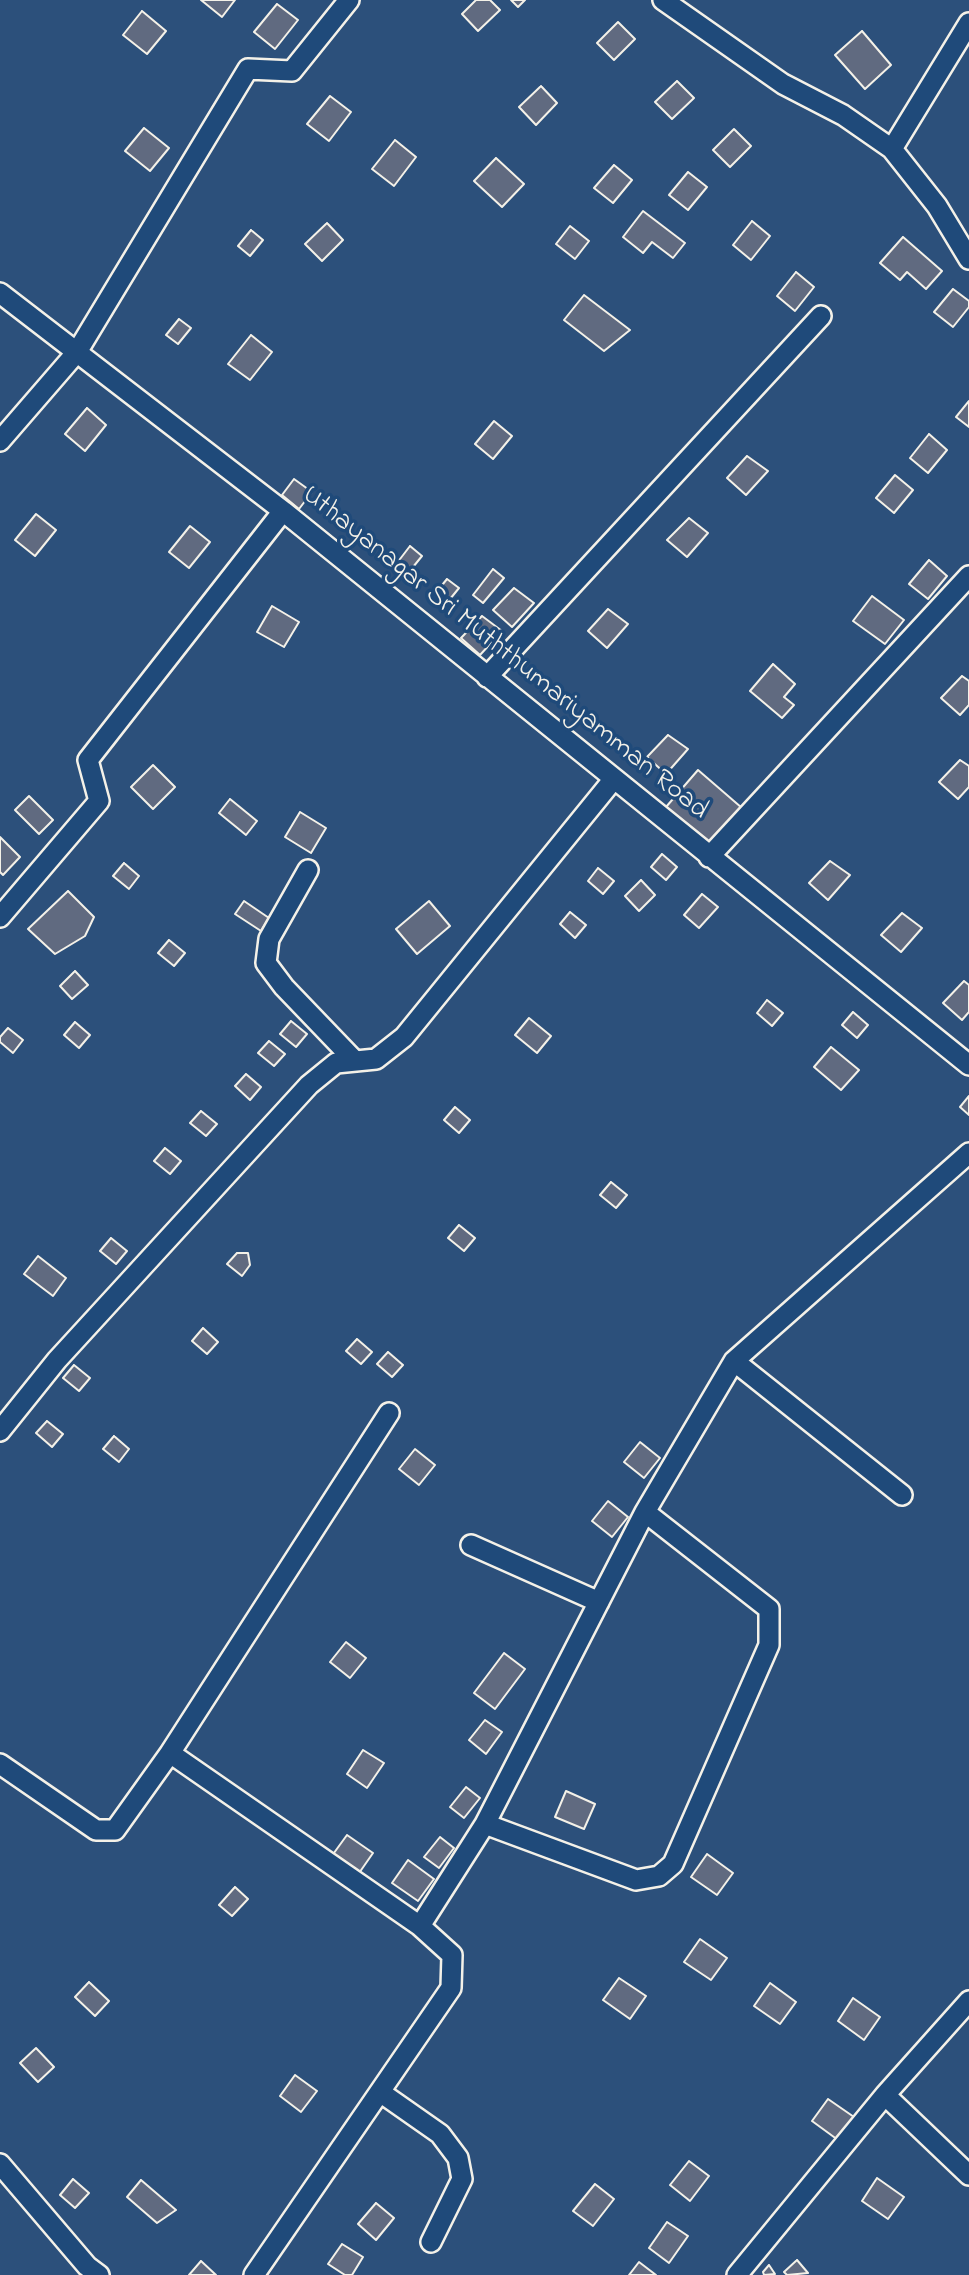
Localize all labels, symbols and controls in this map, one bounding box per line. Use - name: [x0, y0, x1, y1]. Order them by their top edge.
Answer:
- street label: Uthayanagar Sri Muththumariyamman Road: [294, 480, 714, 828]

